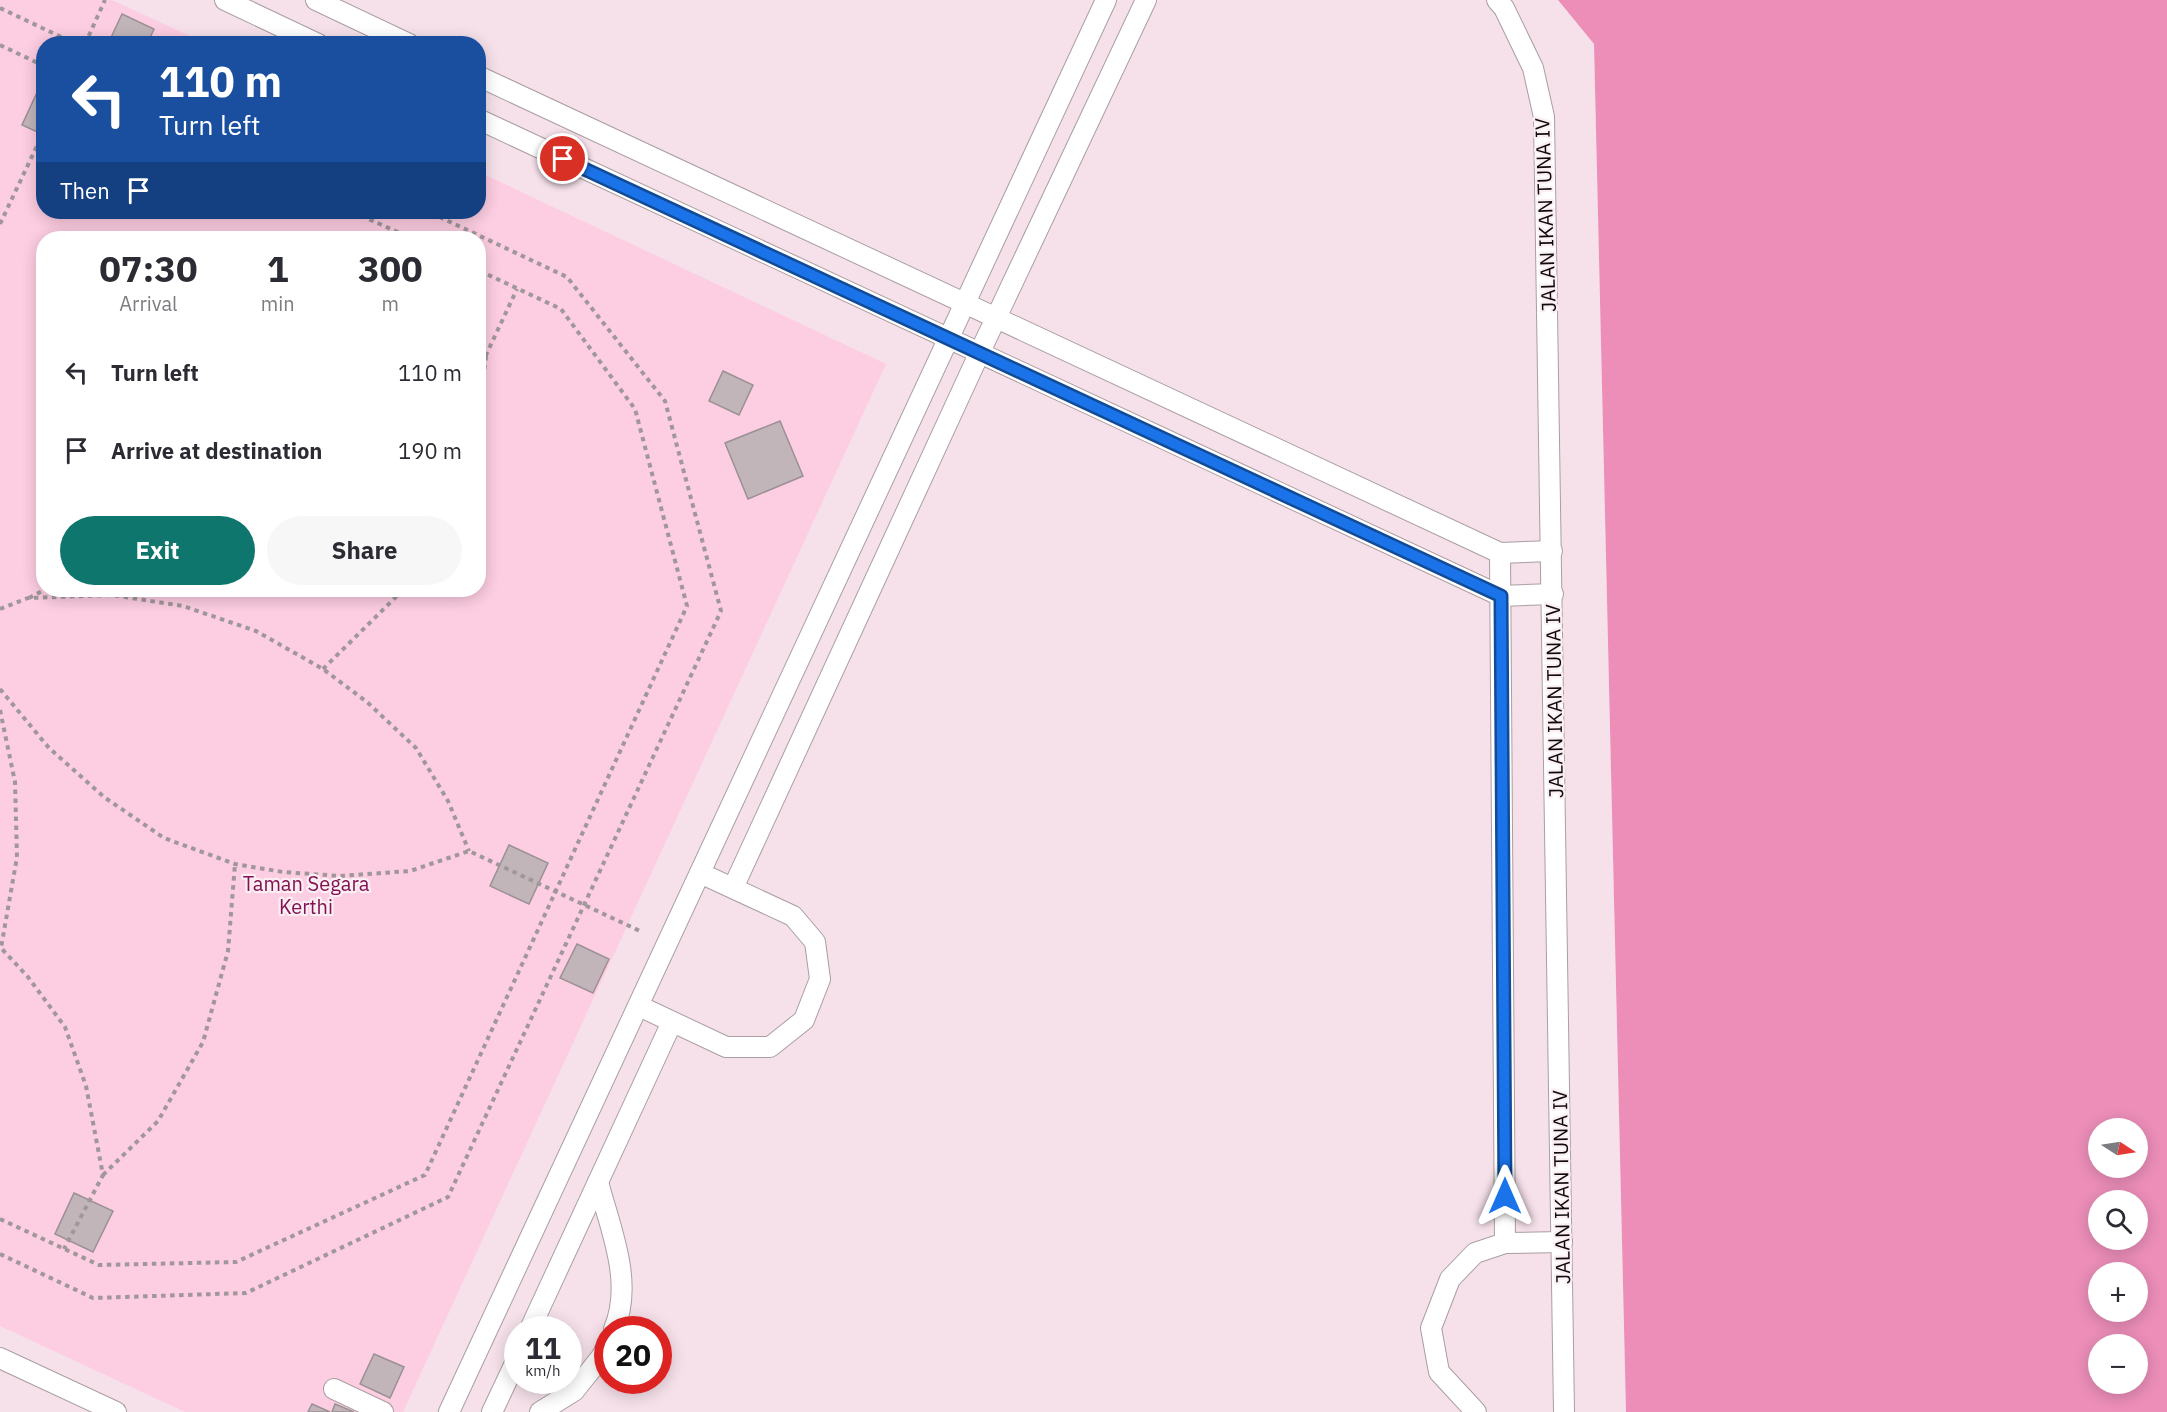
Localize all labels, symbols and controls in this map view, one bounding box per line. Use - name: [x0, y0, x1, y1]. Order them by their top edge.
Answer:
- text: 110 m: [159, 54, 282, 109]
- icon: left: [60, 60, 138, 138]
- text: Turn left: [159, 107, 260, 142]
- street label: JALAN IKAN TUNA IV: [1528, 117, 1562, 313]
- pin: [537, 133, 588, 184]
- icon: arrive: [546, 142, 579, 175]
- icon: arrive: [122, 174, 155, 207]
- text: Then: [60, 176, 110, 205]
- text: 07:30: [99, 245, 198, 292]
- text: 1: [267, 245, 289, 292]
- text: 300: [358, 245, 423, 292]
- text: Arrival: [119, 290, 178, 317]
- text: min: [261, 290, 295, 317]
- text: m: [382, 290, 399, 317]
- icon: left: [60, 356, 93, 389]
- text: Turn left: [111, 358, 199, 387]
- text: 110 m: [398, 358, 462, 387]
- icon: arrive: [60, 434, 93, 467]
- text: Arrive at destination: [111, 436, 322, 465]
- text: 190 m: [398, 436, 462, 465]
- button: Exit: [60, 516, 255, 585]
- button: Share: [267, 516, 462, 585]
- street label: JALAN IKAN TUNA IV: [1539, 604, 1569, 798]
- park label: Taman Segara Kerthi: [243, 870, 370, 920]
- street label: JALAN IKAN TUNA IV: [1546, 1090, 1576, 1284]
- north arrow: [2088, 1118, 2148, 1178]
- map controls: [2088, 1118, 2148, 1394]
- position arrow: [1473, 1164, 1537, 1228]
- button: search: [2088, 1190, 2148, 1250]
- button: +: [2088, 1262, 2148, 1322]
- speed limit sign: 20: [594, 1316, 672, 1394]
- text: 11: [525, 1328, 561, 1367]
- button: −: [2088, 1334, 2148, 1394]
- text: km/h: [525, 1361, 561, 1380]

